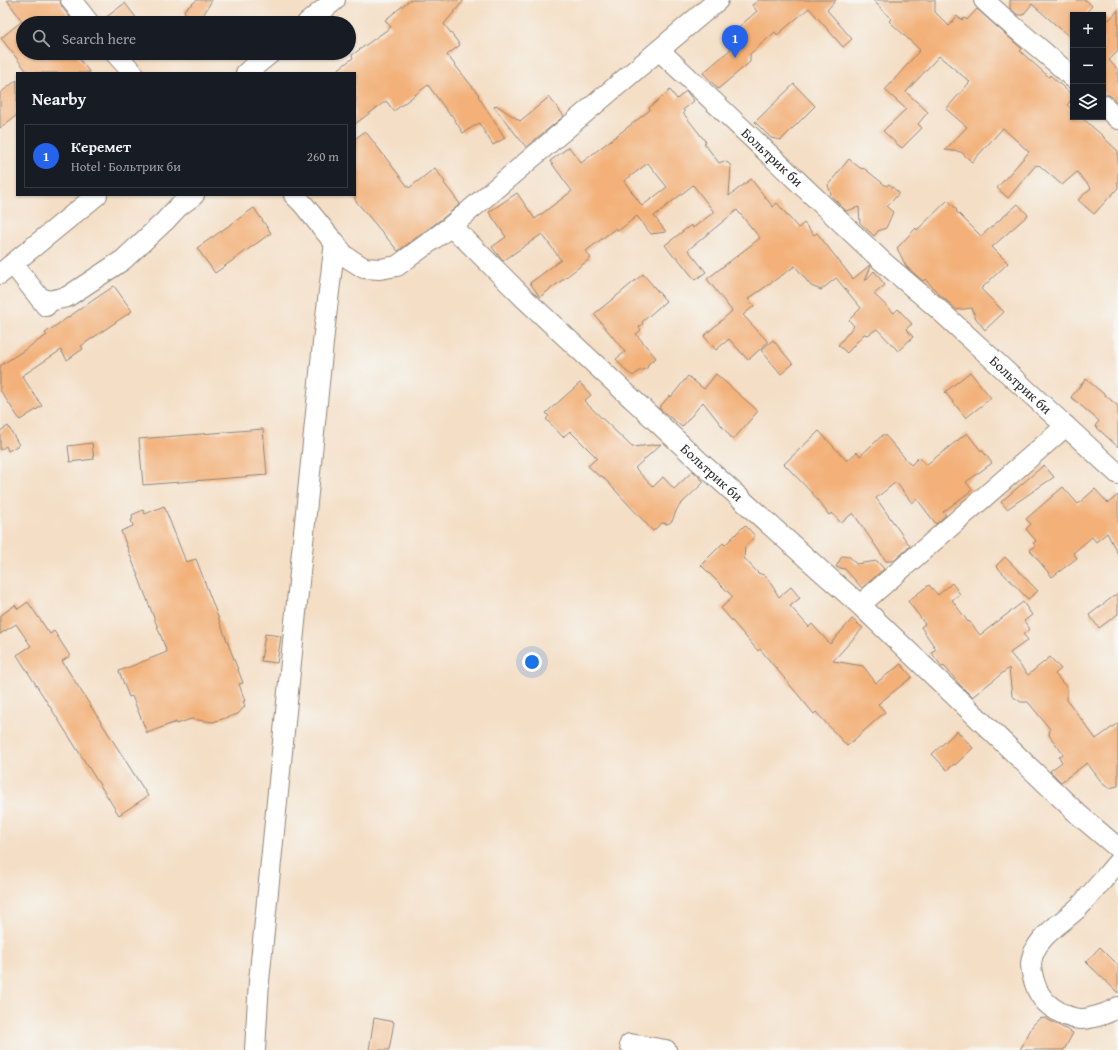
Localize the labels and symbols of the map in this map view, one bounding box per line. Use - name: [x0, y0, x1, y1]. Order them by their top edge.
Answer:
- pin: 1: [722, 25, 748, 58]
- street label: Больтрик би: [737, 123, 808, 191]
- street label: Больтрик би: [985, 351, 1056, 419]
- street label: Больтрик би: [676, 439, 747, 506]
- your location: [522, 652, 542, 672]

